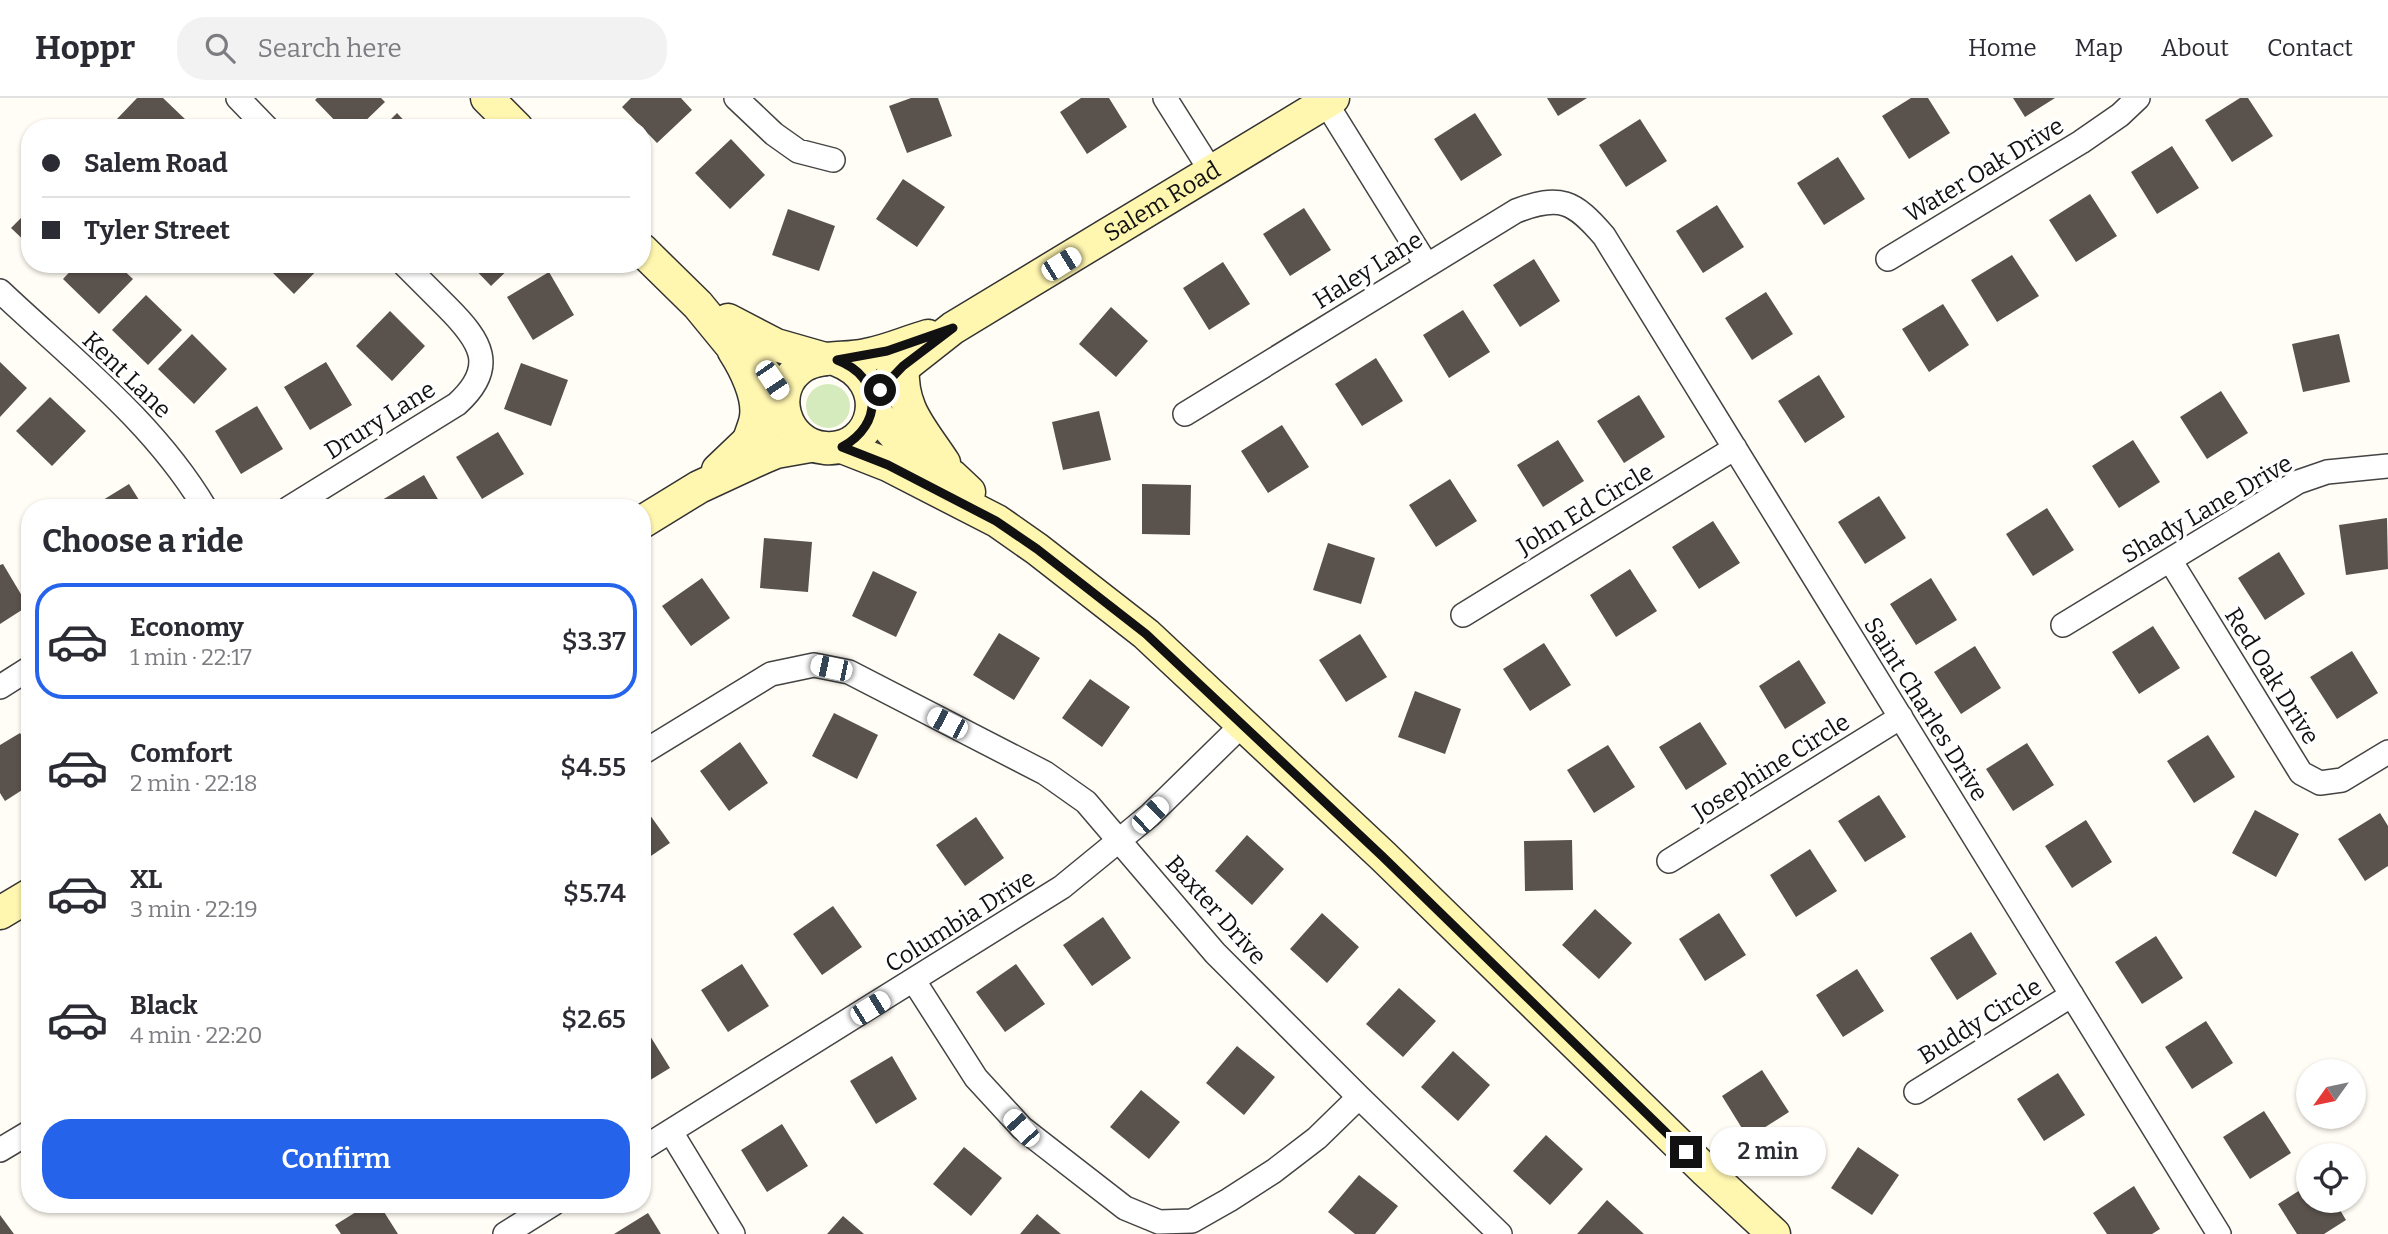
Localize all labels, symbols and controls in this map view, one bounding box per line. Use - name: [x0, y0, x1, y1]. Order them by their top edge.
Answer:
- search box: [177, 17, 667, 80]
- text: Hoppr: [35, 28, 135, 68]
- icon: search: [201, 29, 239, 67]
- text: Search here: [257, 33, 402, 64]
- text: Home: [1968, 34, 2037, 62]
- text: Map: [2075, 34, 2123, 62]
- text: About: [2161, 34, 2229, 62]
- text: Contact: [2267, 34, 2353, 62]
- street label: Water Oak Drive: [1899, 111, 2069, 229]
- text: Salem Road: [84, 148, 228, 179]
- street label: Salem Road: [1099, 156, 1225, 248]
- text: Tyler Street: [84, 215, 230, 246]
- street label: Haley Lane: [1308, 225, 1428, 315]
- car: [1038, 244, 1085, 284]
- street label: Kent Lane: [77, 326, 177, 424]
- car: [752, 357, 793, 403]
- route start: [864, 374, 896, 406]
- street label: Drury Lane: [320, 375, 440, 465]
- street label: Shady Lane Drive: [2117, 449, 2297, 569]
- street label: John Ed Circle: [1511, 457, 1658, 561]
- text: Choose a ride: [42, 522, 243, 560]
- street label: Red Oak Drive: [2219, 603, 2325, 749]
- icon: car: [46, 610, 109, 673]
- text: Economy: [130, 612, 244, 643]
- street label: Saint Charles Drive: [1858, 612, 1994, 806]
- text: $3.37: [562, 626, 626, 657]
- text: 1 min · 22:17: [130, 643, 252, 671]
- car: [809, 653, 854, 683]
- car: [924, 704, 971, 742]
- street label: Josephine Circle: [1687, 708, 1855, 827]
- icon: car: [46, 736, 109, 799]
- text: Comfort: [130, 738, 233, 769]
- text: $4.55: [560, 752, 626, 783]
- text: 2 min · 22:18: [130, 769, 258, 797]
- car: [1128, 793, 1173, 837]
- street label: Baxter Drive: [1160, 850, 1272, 970]
- icon: car: [46, 862, 109, 925]
- text: XL: [130, 864, 162, 895]
- street label: Columbia Drive: [880, 864, 1040, 978]
- text: $5.74: [563, 878, 626, 909]
- text: 3 min · 22:19: [130, 895, 258, 923]
- street label: Buddy Circle: [1913, 972, 2047, 1070]
- icon: car: [46, 988, 109, 1051]
- car: [847, 988, 894, 1028]
- text: Black: [130, 990, 198, 1021]
- text: $2.65: [561, 1004, 626, 1035]
- text: 4 min · 22:20: [130, 1021, 263, 1049]
- north arrow: [2296, 1059, 2366, 1129]
- map controls: [2296, 1059, 2366, 1213]
- car: [1000, 1105, 1043, 1151]
- button: Confirm: [42, 1119, 630, 1199]
- callout: 2 min: [1710, 1128, 1826, 1176]
- route end: [1670, 1136, 1702, 1168]
- text: 2 min: [1738, 1137, 1798, 1165]
- button: locate: [2296, 1143, 2366, 1213]

